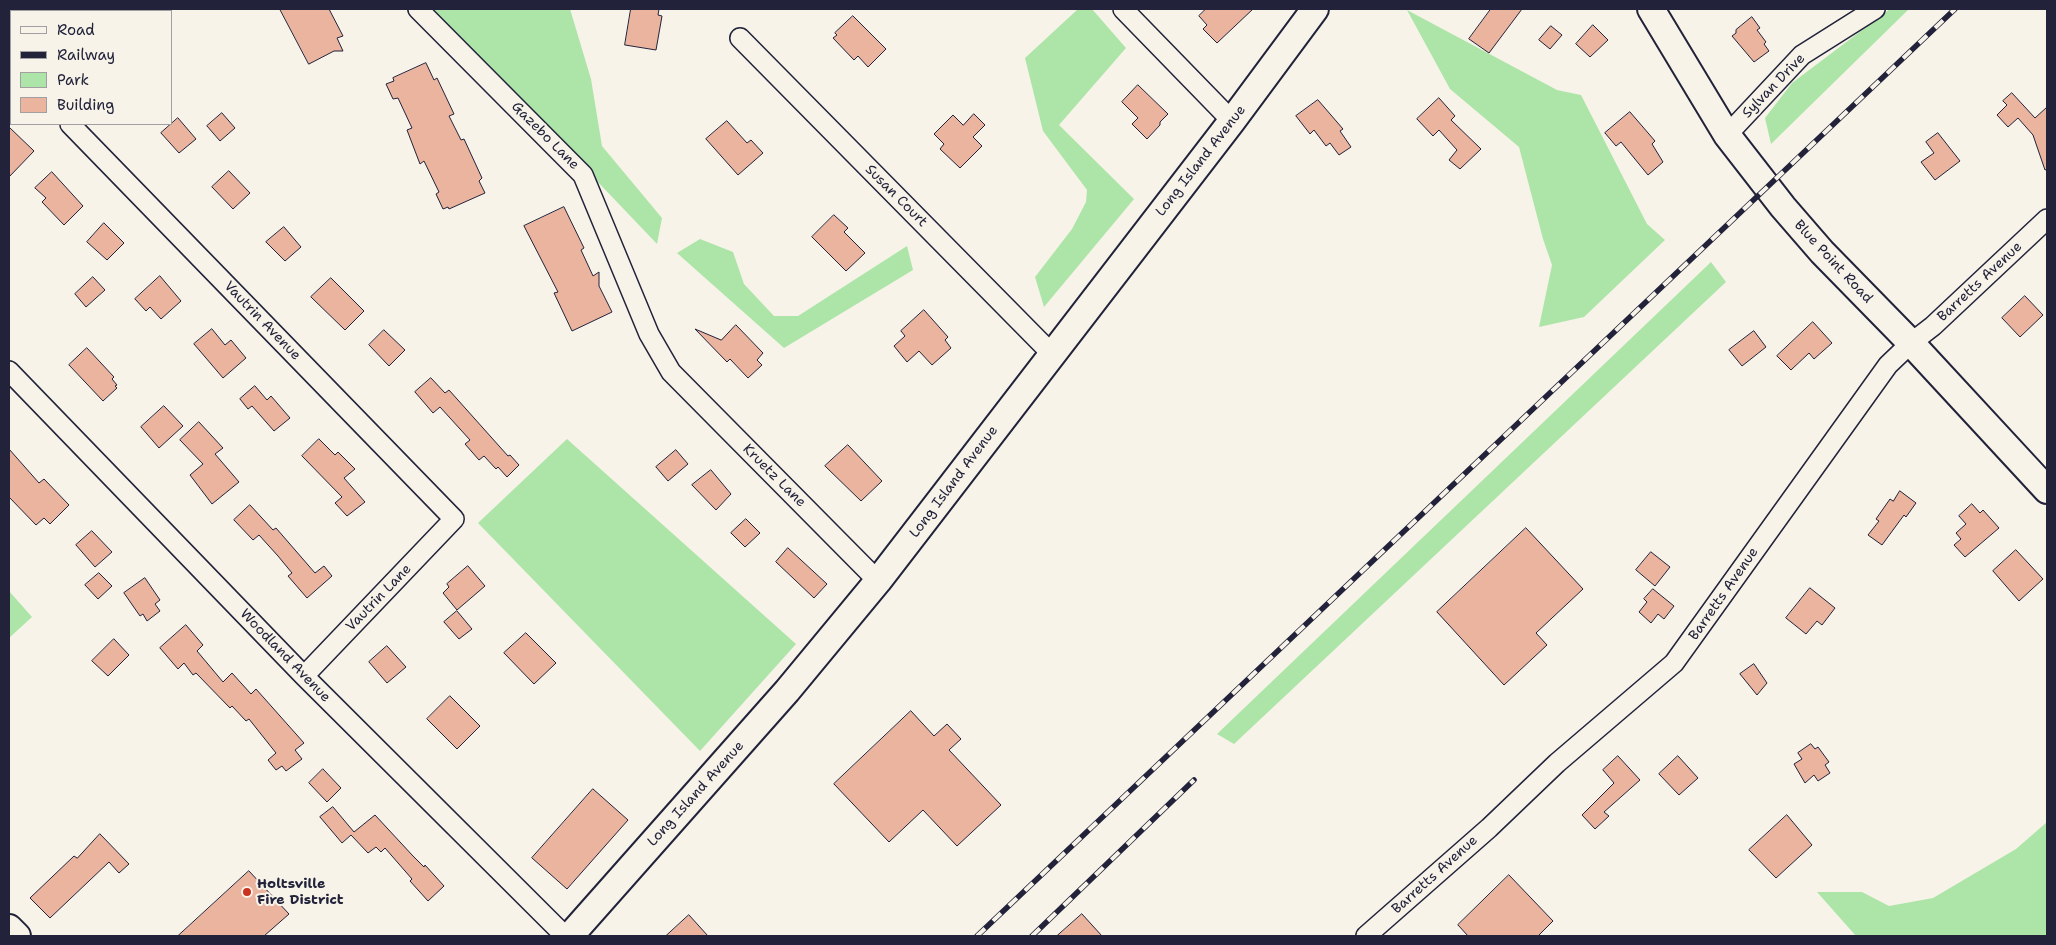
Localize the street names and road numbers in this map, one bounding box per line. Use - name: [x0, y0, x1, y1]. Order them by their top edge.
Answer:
- street label: Sylvan Drive: [1739, 50, 1809, 122]
- street label: Gazebo Lane: [508, 99, 582, 173]
- street label: Long Island Avenue: [1152, 102, 1250, 220]
- street label: Susan Court: [861, 161, 931, 231]
- street label: Blue Point Road: [1790, 217, 1876, 307]
- street label: Barretts Avenue: [1934, 239, 2026, 325]
- street label: Vautrin Avenue: [220, 278, 304, 364]
- street label: Long Island Avenue: [906, 423, 1002, 541]
- street label: Kruetz Lane: [739, 441, 809, 511]
- street label: Barretts Avenue: [1686, 544, 1762, 644]
- street label: Vautrin Lane: [343, 561, 415, 635]
- street label: Woodland Avenue: [236, 606, 334, 706]
- street label: Long Island Avenue: [644, 738, 748, 850]
- street label: Barretts Avenue: [1389, 832, 1481, 918]

